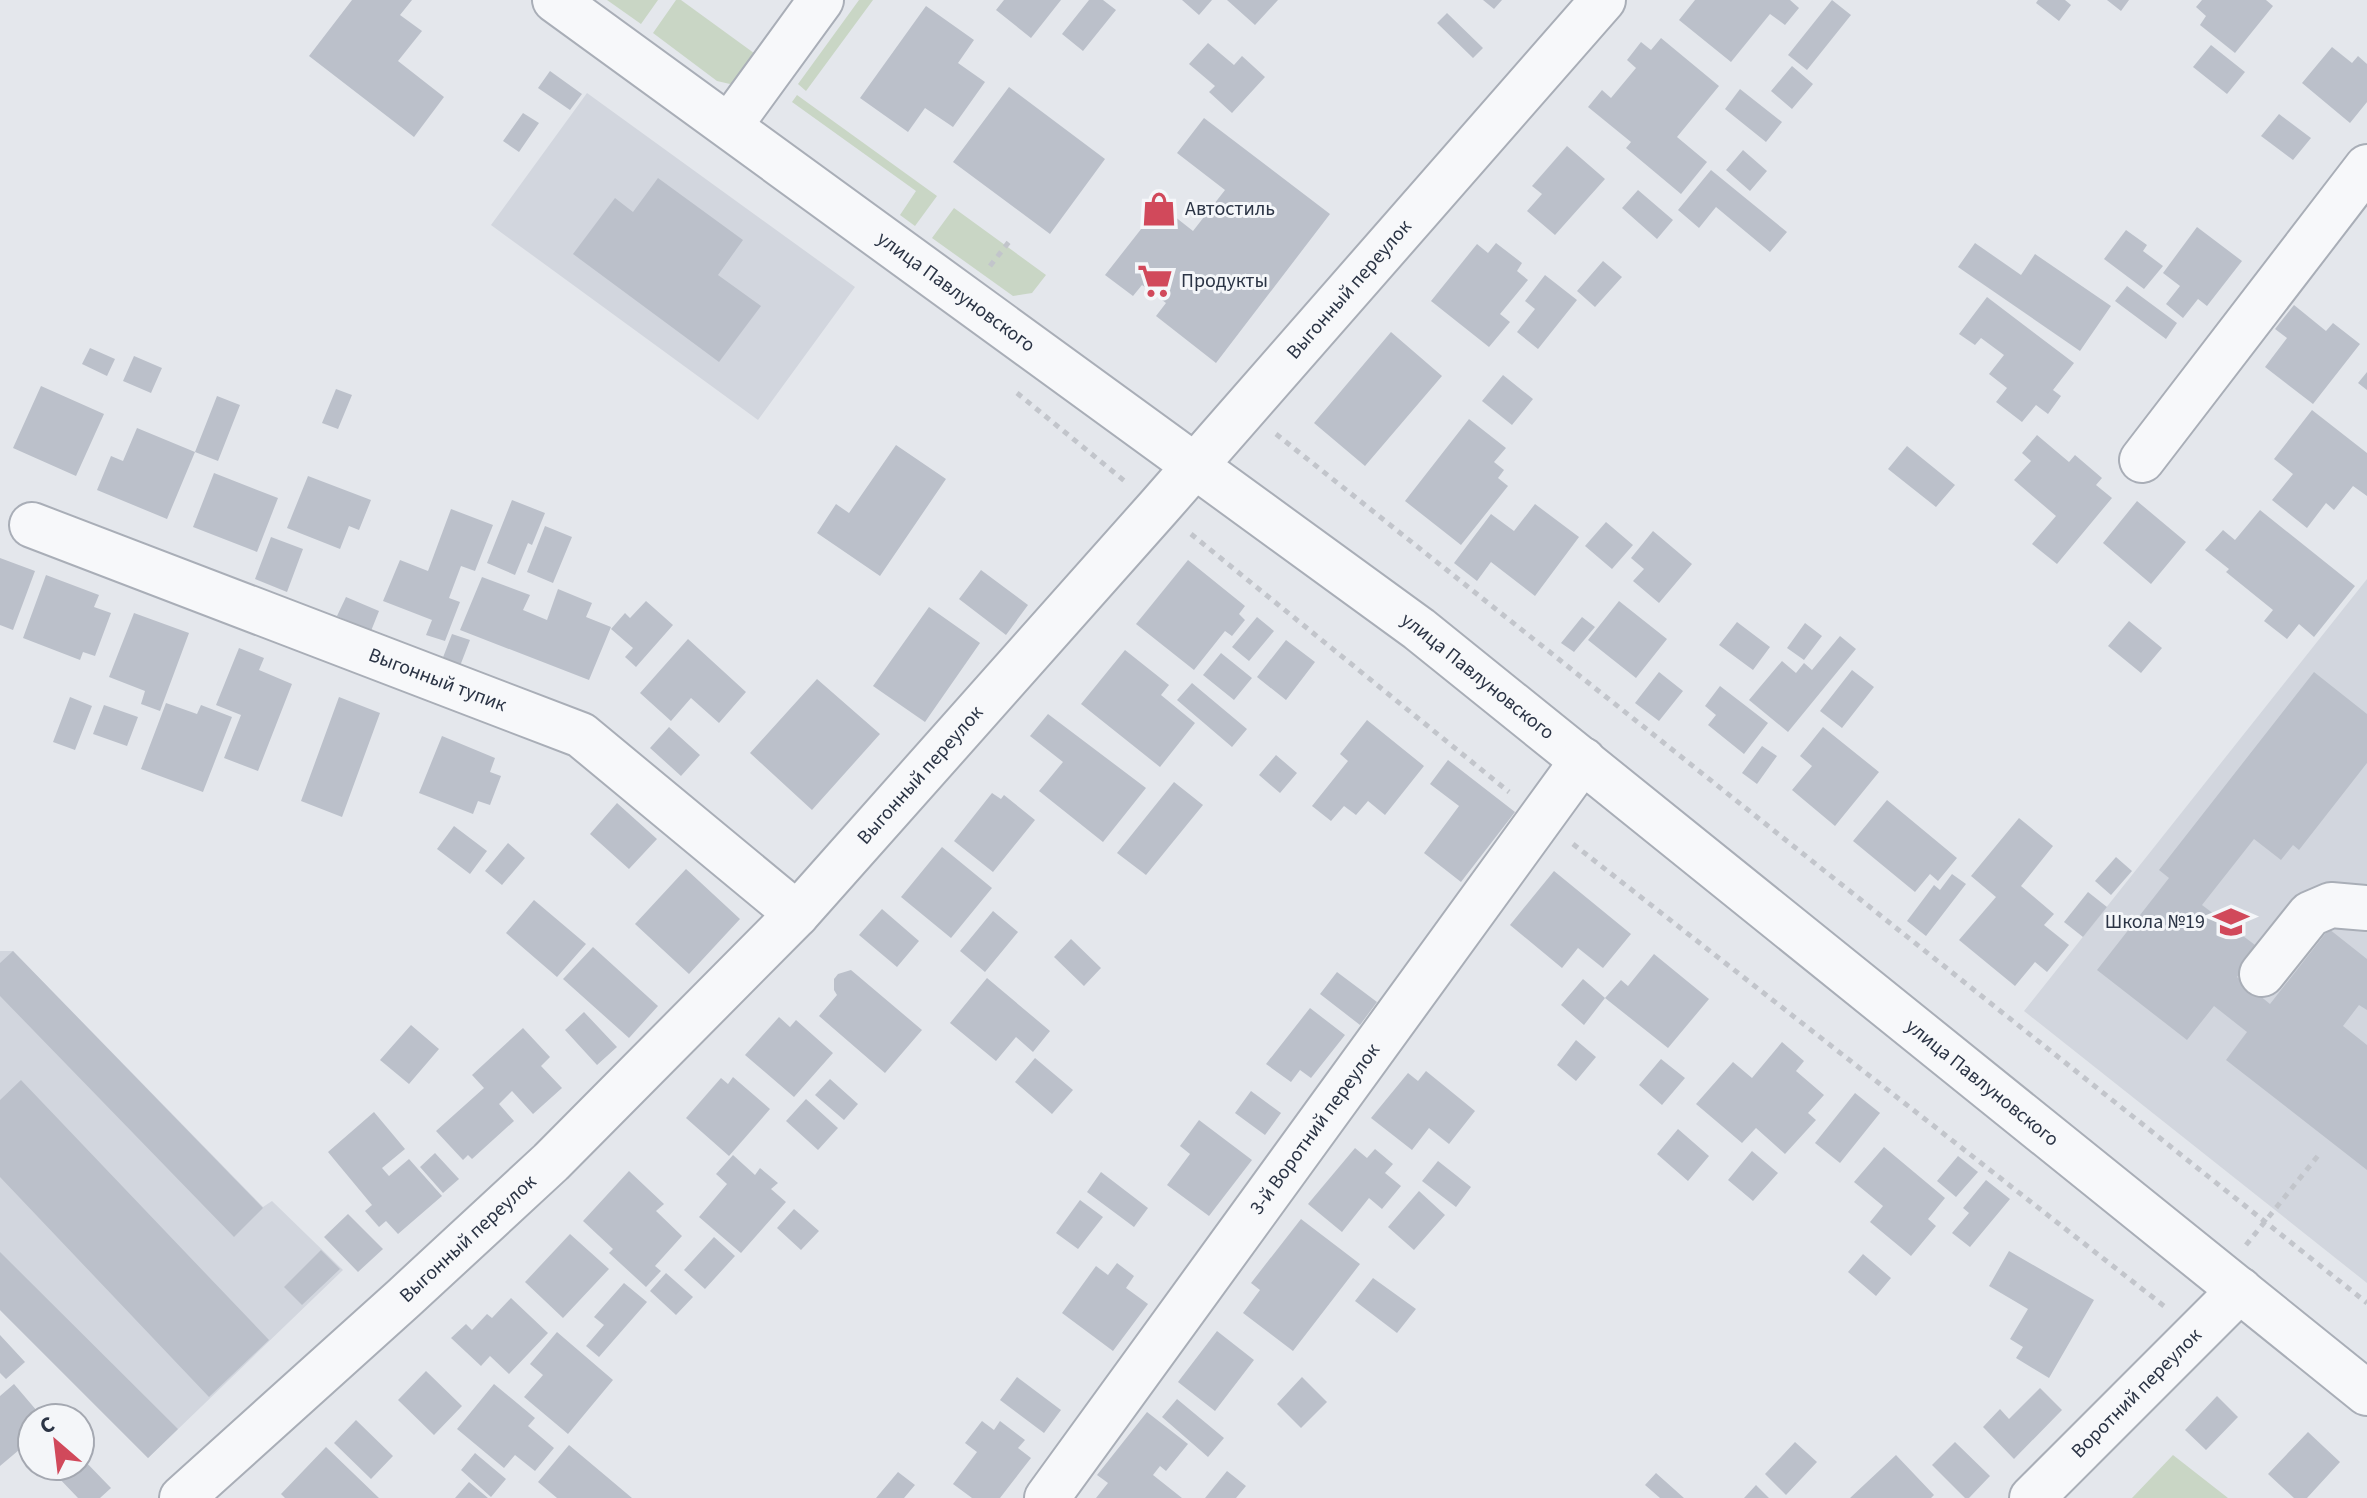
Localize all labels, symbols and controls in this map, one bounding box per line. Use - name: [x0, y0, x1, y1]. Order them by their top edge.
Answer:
- shop icon: Автостиль: [1140, 190, 1178, 228]
- place label: Автостиль: [1185, 195, 1275, 223]
- street label: Выгонный переулок: [1280, 214, 1418, 366]
- street label: улица Павлуновского: [871, 225, 1041, 359]
- supermarket icon: Продукты: [1136, 262, 1174, 300]
- place label: Продукты: [1181, 267, 1268, 295]
- street label: улица Павлуновского: [1395, 606, 1560, 747]
- street label: Выгонный тупик: [364, 641, 510, 719]
- street label: Выгонный переулок: [851, 700, 990, 851]
- school or university icon: Школа №19: [2212, 903, 2250, 941]
- place label: Школа №19: [2105, 908, 2205, 936]
- street label: улица Павлуновского: [1900, 1012, 2065, 1153]
- street label: 3-й Воротний переулок: [1243, 1038, 1387, 1220]
- street label: Выгонный переулок: [393, 1168, 543, 1309]
- street label: Воротний переулок: [2065, 1322, 2208, 1465]
- north arrow: [16, 1402, 96, 1482]
- text: С: [34, 1408, 60, 1442]

